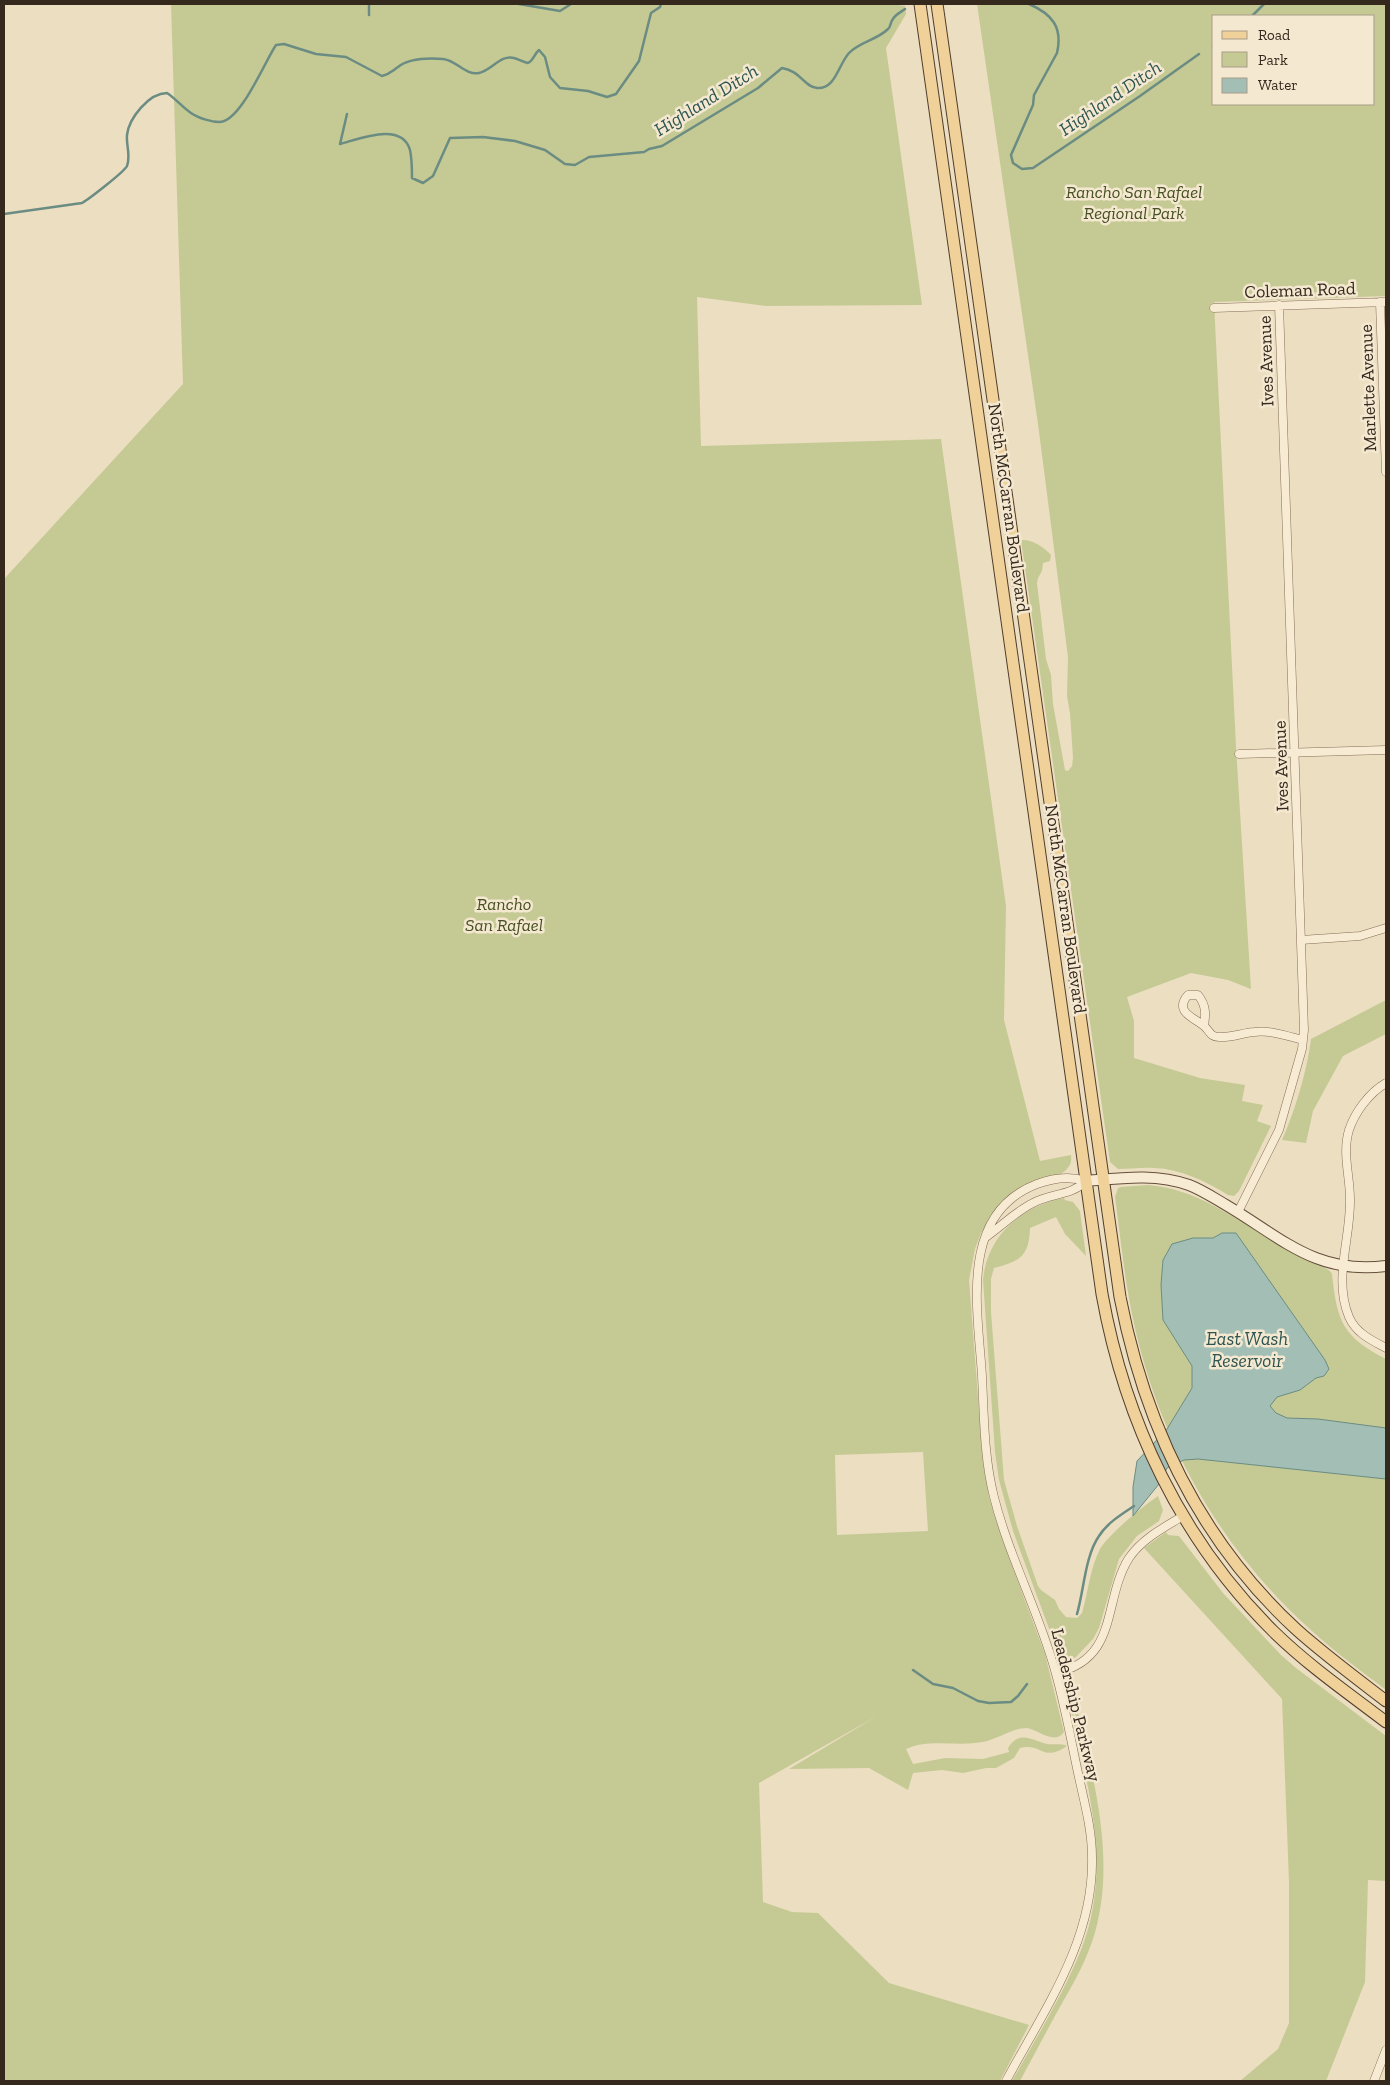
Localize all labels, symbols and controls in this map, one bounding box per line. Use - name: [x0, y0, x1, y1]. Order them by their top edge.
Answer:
- legend: [1212, 15, 1375, 105]
- text: Road: [1258, 26, 1291, 44]
- text: Park: [1258, 51, 1288, 69]
- water label: Highland Ditch: [1055, 55, 1165, 141]
- water label: Highland Ditch: [650, 59, 762, 141]
- text: Water: [1258, 76, 1298, 94]
- park label: Rancho San Rafael Regional Park: [1066, 181, 1202, 224]
- street label: Coleman Road: [1244, 277, 1356, 303]
- street label: Ives Avenue: [1253, 315, 1279, 407]
- street label: Marlette Avenue: [1355, 324, 1381, 452]
- street label: North McCarran Boulevard: [983, 402, 1035, 614]
- street label: Ives Avenue: [1268, 720, 1294, 812]
- street label: North McCarran Boulevard: [1040, 803, 1092, 1015]
- park label: Rancho San Rafael: [465, 893, 543, 936]
- water label: East Wash Reservoir: [1206, 1327, 1288, 1372]
- street label: Leadership Parkway: [1046, 1626, 1106, 1785]

